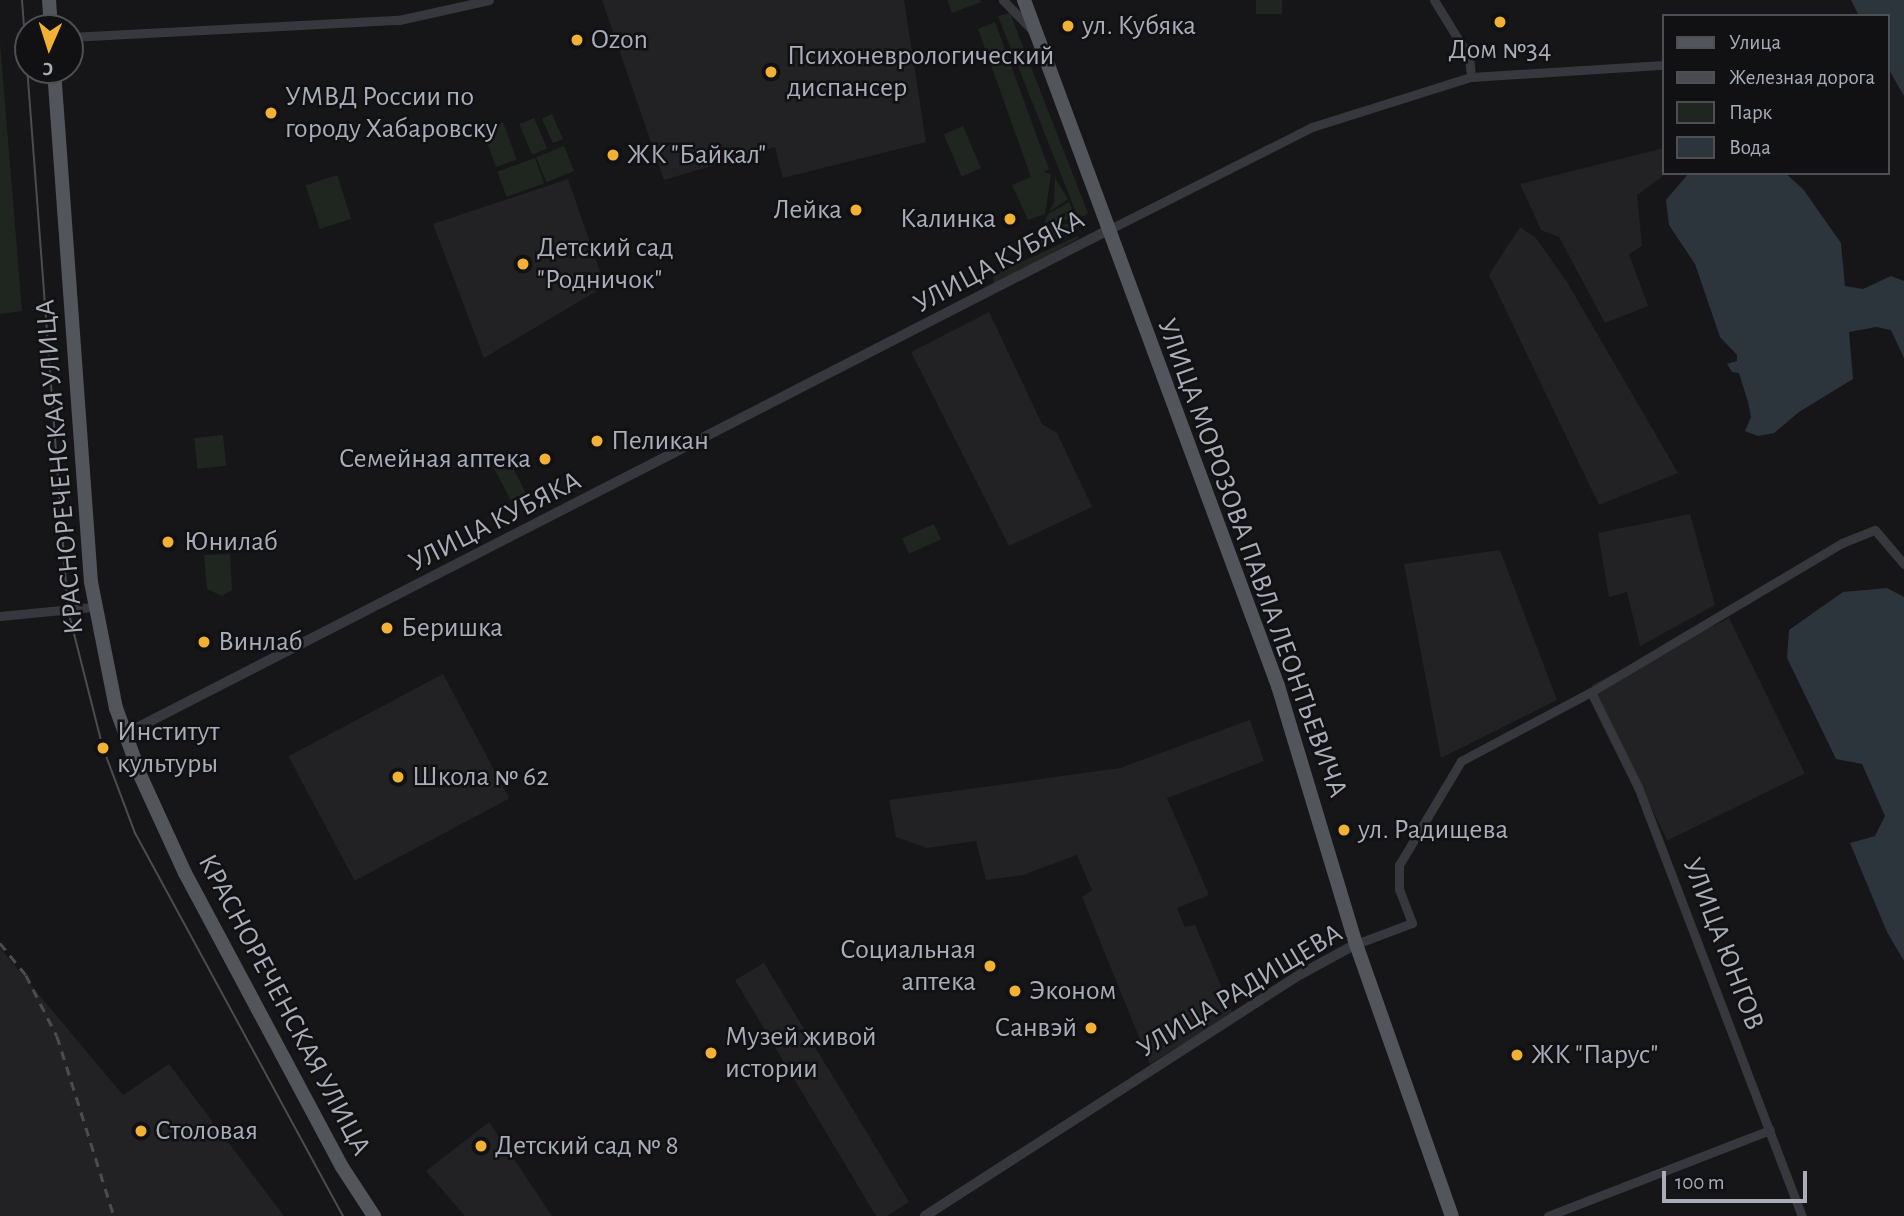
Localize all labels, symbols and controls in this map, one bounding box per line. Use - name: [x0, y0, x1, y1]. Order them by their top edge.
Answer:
- place label: ул. Кубяка: [1082, 9, 1196, 43]
- north arrow: [14, 14, 84, 84]
- marker: Дом №34: [1492, 14, 1508, 30]
- legend: [1662, 14, 1890, 175]
- marker: ул. Кубяка: [1060, 18, 1076, 34]
- place label: Ozon: [591, 23, 648, 57]
- marker: Ozon: [569, 32, 585, 48]
- text: Улица: [1729, 32, 1781, 53]
- place label: Дом №34: [1449, 33, 1551, 67]
- place label: Психоневрологический диспансер: [787, 39, 1054, 105]
- text: С: [42, 59, 54, 78]
- marker: Психоневрологический диспансер: [761, 62, 781, 82]
- text: Железная дорога: [1729, 67, 1875, 88]
- place label: УМВД России по городу Хабаровску: [285, 80, 497, 146]
- text: Парк: [1729, 102, 1772, 123]
- marker: УМВД России по городу Хабаровску: [263, 105, 279, 121]
- text: Вода: [1729, 137, 1771, 158]
- place label: ЖК "Байкал": [627, 138, 766, 172]
- marker: ЖК "Байкал": [605, 147, 621, 163]
- place label: Лейка: [773, 193, 842, 227]
- marker: Лейка: [848, 202, 864, 218]
- place label: Калинка: [900, 202, 996, 236]
- street label: УЛИЦА КУБЯКА: [908, 203, 1090, 321]
- marker: Калинка: [1002, 211, 1018, 227]
- place label: Детский сад "Родничок": [537, 231, 674, 297]
- marker: Детский сад "Родничок": [515, 256, 531, 272]
- street label: КРАСНОРЕЧЕНСКАЯ УЛИЦА: [29, 298, 91, 636]
- street label: УЛИЦА МОРОЗОВА ПАВЛА ЛЕОНТЬЕВИЧА: [1149, 314, 1355, 802]
- place label: Пеликан: [611, 424, 709, 458]
- marker: Пеликан: [589, 433, 605, 449]
- place label: Семейная аптека: [339, 442, 531, 476]
- marker: Семейная аптека: [537, 451, 553, 467]
- street label: УЛИЦА КУБЯКА: [403, 464, 587, 580]
- place label: Юнилаб: [184, 525, 278, 559]
- marker: Юнилаб: [158, 532, 178, 552]
- place label: Беришка: [401, 611, 503, 645]
- marker: Беришка: [379, 620, 395, 636]
- place label: Винлаб: [218, 625, 303, 659]
- marker: Винлаб: [196, 634, 212, 650]
- place label: Институт культуры: [117, 715, 220, 781]
- marker: Институт культуры: [95, 740, 111, 756]
- place label: Школа № 62: [412, 760, 549, 794]
- marker: Школа № 62: [390, 769, 406, 785]
- place label: ул. Радищева: [1358, 813, 1508, 847]
- marker: ул. Радищева: [1336, 822, 1352, 838]
- street label: КРАСНОРЕЧЕНСКАЯ УЛИЦА: [190, 849, 378, 1161]
- street label: УЛИЦА ЮНГОВ: [1675, 853, 1771, 1035]
- street label: УЛИЦА РАДИЩЕВА: [1131, 917, 1349, 1065]
- place label: Социальная аптека: [840, 933, 976, 999]
- marker: Социальная аптека: [982, 958, 998, 974]
- place label: Эконом: [1029, 974, 1116, 1008]
- marker: Эконом: [1007, 983, 1023, 999]
- place label: Санвэй: [994, 1011, 1077, 1045]
- place label: Музей живой истории: [725, 1020, 877, 1086]
- marker: Санвэй: [1083, 1020, 1099, 1036]
- place label: ЖК "Парус": [1531, 1038, 1658, 1072]
- marker: Музей живой истории: [703, 1045, 719, 1061]
- marker: ЖК "Парус": [1509, 1047, 1525, 1063]
- place label: Столовая: [155, 1114, 258, 1148]
- marker: Столовая: [133, 1123, 149, 1139]
- place label: Детский сад № 8: [495, 1129, 679, 1163]
- marker: Детский сад № 8: [473, 1138, 489, 1154]
- scale bar: [1666, 1156, 1811, 1200]
- text: 100 m: [1675, 1172, 1725, 1193]

